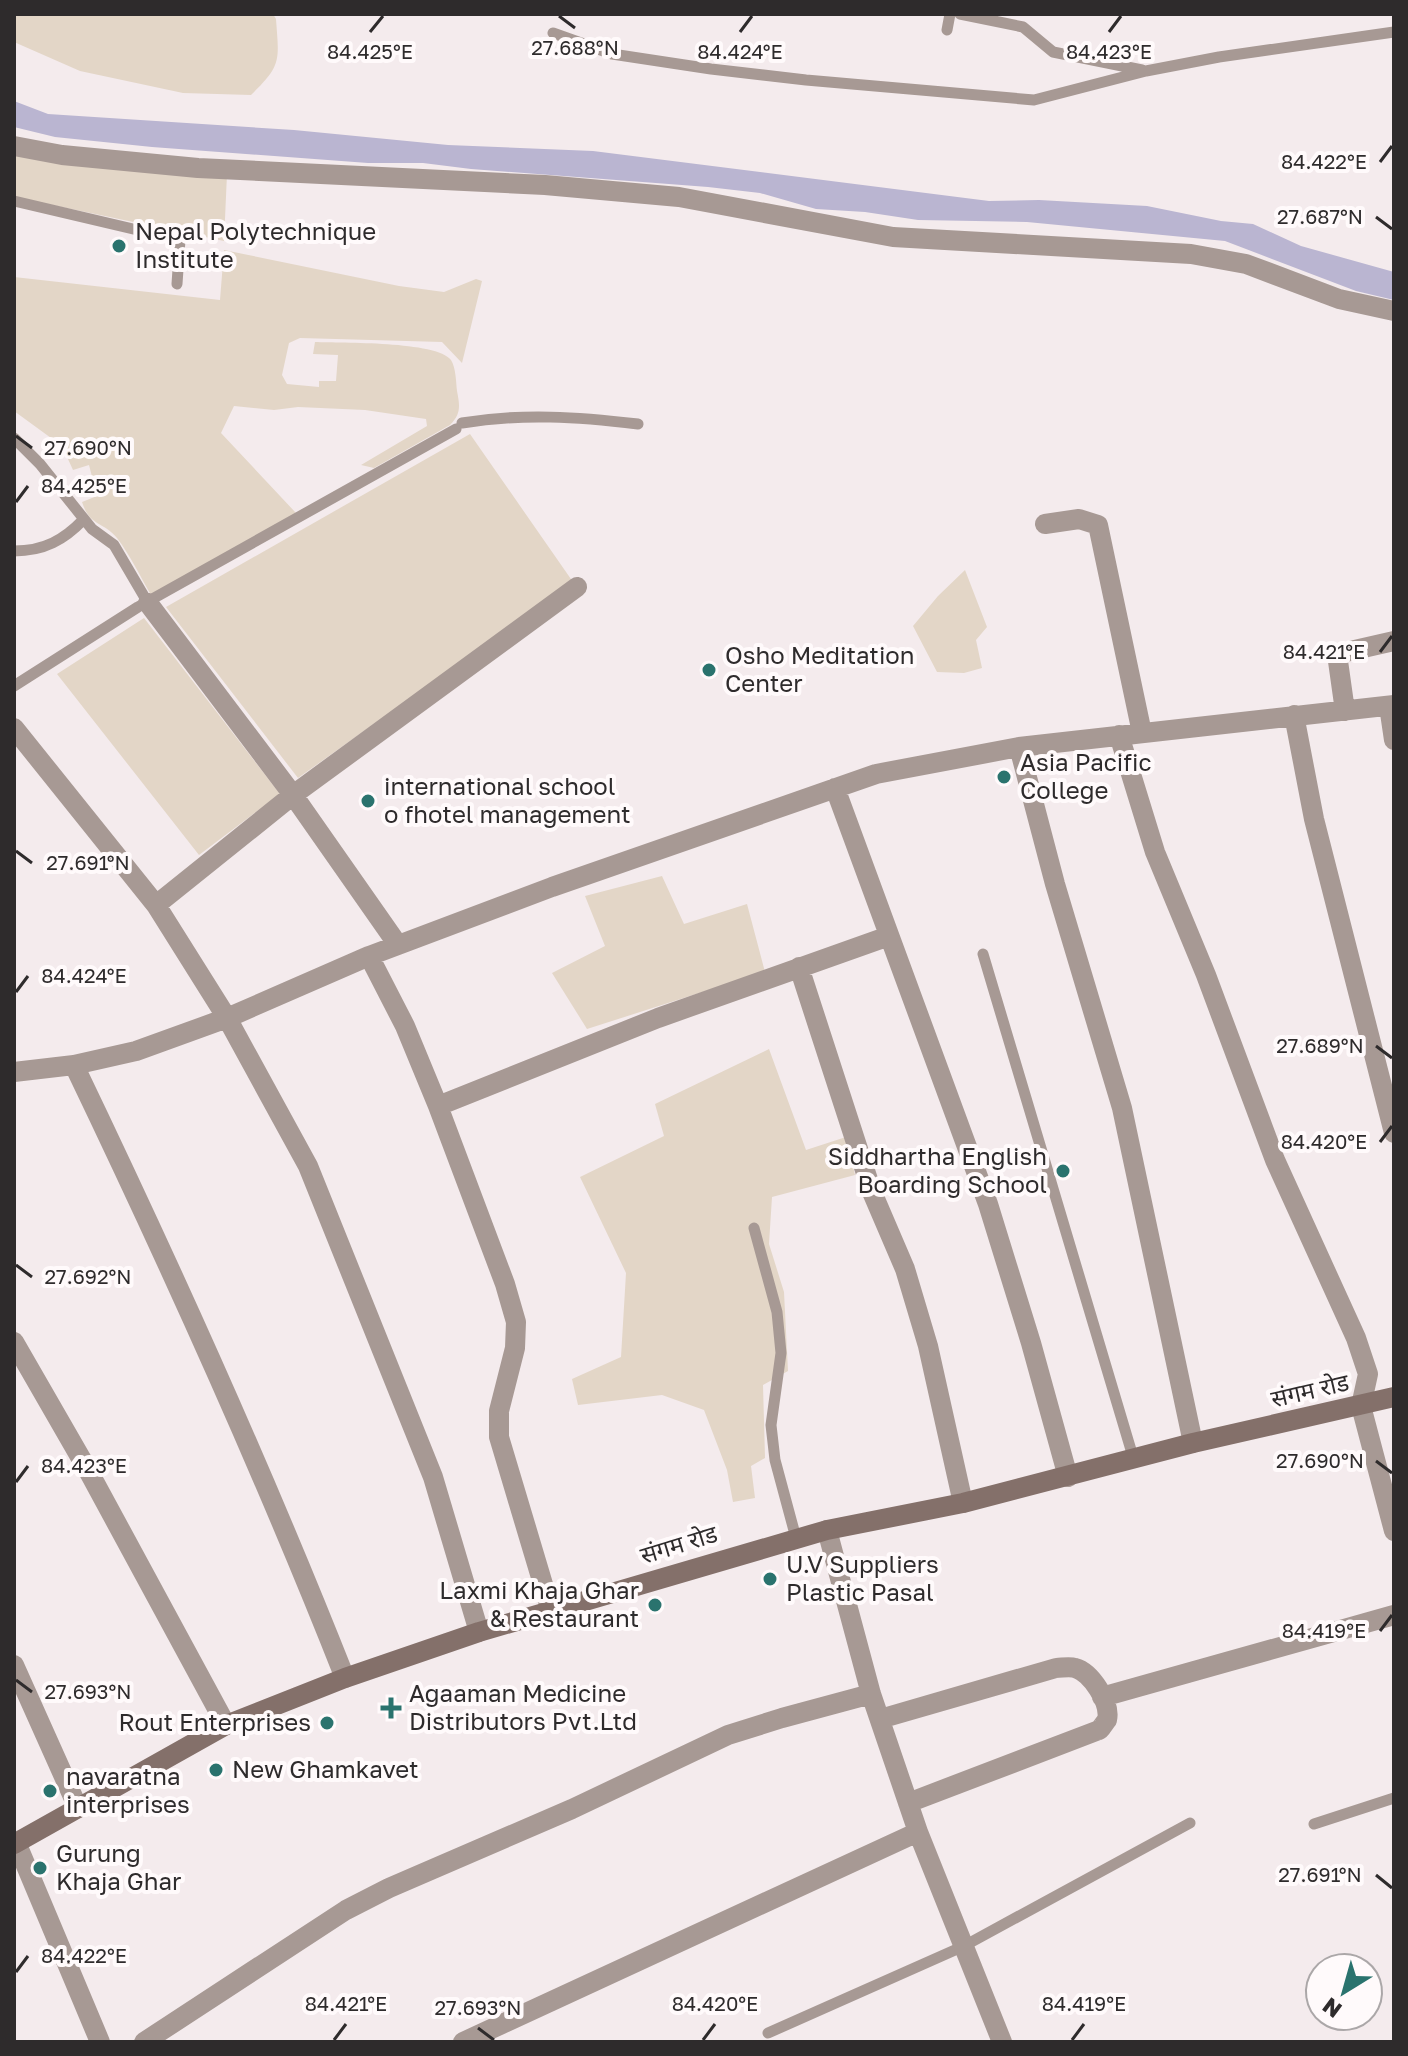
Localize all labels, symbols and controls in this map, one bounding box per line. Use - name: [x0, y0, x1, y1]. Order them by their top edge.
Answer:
- text: 27.688°N: [531, 35, 619, 59]
- text: 84.425°E: [327, 39, 413, 63]
- text: 84.424°E: [697, 39, 783, 63]
- text: 84.423°E: [1066, 39, 1152, 63]
- text: 84.422°E: [1281, 149, 1367, 173]
- text: 27.687°N: [1277, 204, 1363, 228]
- place label: Nepal Polytechnique Institute: [135, 216, 376, 273]
- marker: Nepal Polytechnique Institute: [110, 237, 128, 255]
- text: 27.690°N: [44, 435, 132, 459]
- text: 84.425°E: [41, 473, 127, 497]
- text: 84.421°E: [1283, 639, 1365, 663]
- place label: Osho Meditation Center: [725, 640, 915, 697]
- marker: Osho Meditation Center: [700, 661, 718, 679]
- place label: Asia Pacific College: [1020, 747, 1152, 804]
- marker: Asia Pacific College: [995, 768, 1013, 786]
- place label: international school o fhotel management: [384, 771, 631, 828]
- marker: international school o fhotel management: [359, 792, 377, 810]
- text: 27.691°N: [46, 850, 130, 874]
- text: 84.424°E: [41, 963, 127, 987]
- text: 27.689°N: [1276, 1033, 1364, 1057]
- text: 84.420°E: [1281, 1129, 1367, 1153]
- place label: Siddhartha English Boarding School: [828, 1141, 1047, 1198]
- marker: Siddhartha English Boarding School: [1054, 1162, 1072, 1180]
- text: 27.692°N: [45, 1264, 132, 1288]
- street label: संगम रोड: [1268, 1366, 1353, 1413]
- text: 27.690°N: [1276, 1448, 1364, 1472]
- text: 84.423°E: [41, 1453, 127, 1477]
- street label: संगम रोड: [637, 1518, 722, 1569]
- place label: U.V Suppliers Plastic Pasal: [786, 1549, 939, 1606]
- marker: U.V Suppliers Plastic Pasal: [761, 1570, 779, 1588]
- place label: Laxmi Khaja Ghar & Restaurant: [439, 1575, 639, 1632]
- marker: Laxmi Khaja Ghar & Restaurant: [646, 1596, 664, 1614]
- text: 84.419°E: [1282, 1618, 1366, 1642]
- place label: Agaaman Medicine Distributors Pvt.Ltd: [409, 1678, 637, 1735]
- text: 27.693°N: [44, 1679, 132, 1703]
- marker: Agaaman Medicine Distributors Pvt.Ltd: [380, 1697, 402, 1719]
- place label: Rout Enterprises: [118, 1707, 311, 1736]
- marker: Rout Enterprises: [318, 1714, 336, 1732]
- place label: New Ghamkavet: [232, 1754, 419, 1783]
- place label: navaratna interprises: [66, 1761, 190, 1818]
- marker: New Ghamkavet: [207, 1761, 225, 1779]
- marker: navaratna interprises: [41, 1782, 59, 1800]
- place label: Gurung Khaja Ghar: [56, 1838, 181, 1895]
- marker: Gurung Khaja Ghar: [31, 1859, 49, 1877]
- text: 27.691°N: [1278, 1862, 1362, 1886]
- text: 84.422°E: [41, 1943, 127, 1967]
- north arrow: [1304, 1952, 1384, 2032]
- text: 84.421°E: [305, 1991, 387, 2015]
- text: 84.420°E: [672, 1991, 758, 2015]
- text: 84.419°E: [1042, 1991, 1126, 2015]
- text: N: [1317, 1993, 1346, 2024]
- text: 27.693°N: [434, 1995, 522, 2019]

